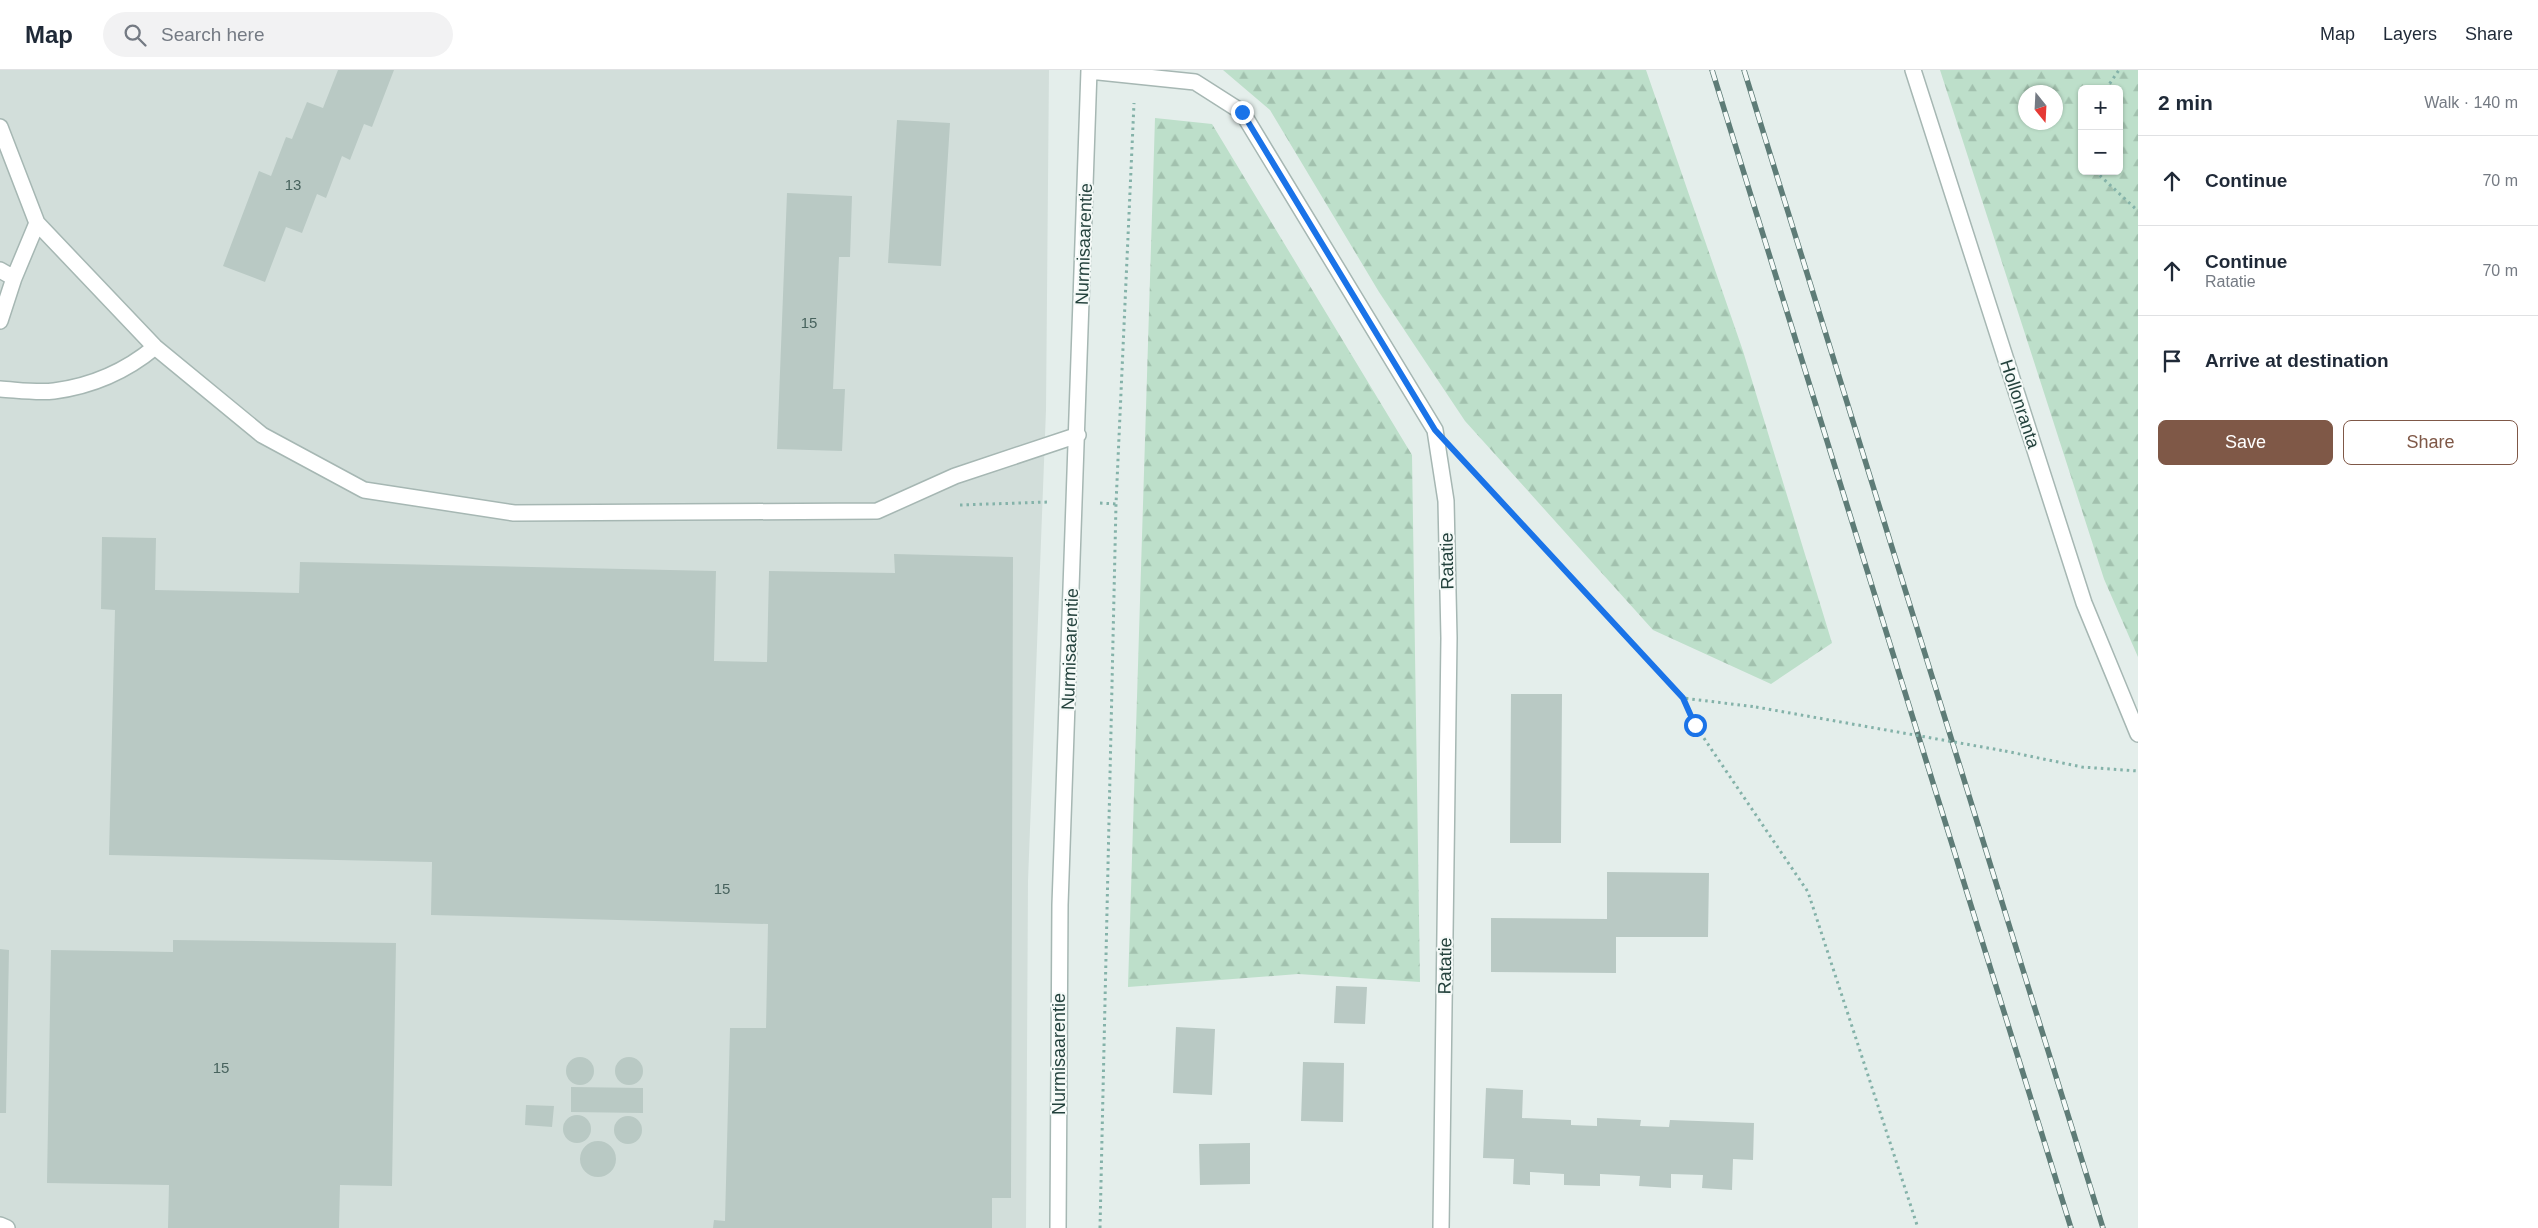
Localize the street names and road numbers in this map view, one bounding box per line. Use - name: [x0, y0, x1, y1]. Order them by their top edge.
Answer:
- street label: Nurmisaarentie: [1072, 183, 1096, 305]
- street label: Hollonranta: [1996, 357, 2044, 452]
- street label: Ratatie: [1437, 532, 1457, 590]
- street label: Nurmisaarentie: [1058, 588, 1082, 710]
- street label: Ratatie: [1435, 937, 1455, 995]
- street label: Nurmisaarentie: [1049, 993, 1069, 1115]

